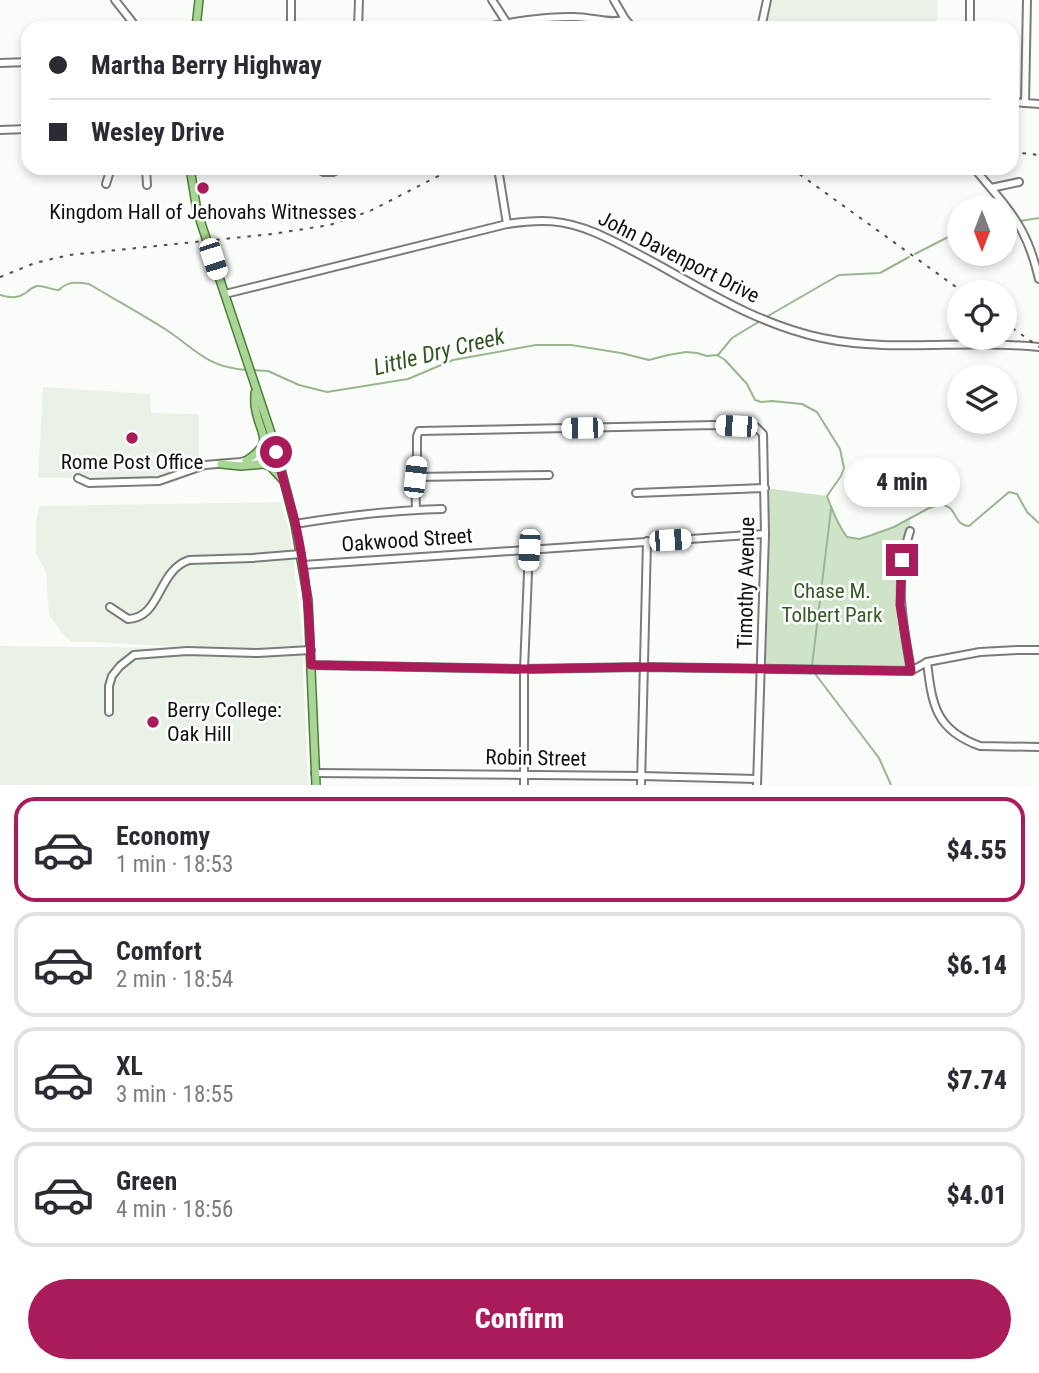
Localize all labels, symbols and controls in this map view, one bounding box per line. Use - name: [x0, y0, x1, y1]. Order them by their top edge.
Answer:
- text: Martha Berry Highway: [91, 50, 322, 80]
- text: Wesley Drive: [91, 117, 225, 147]
- marker: Kingdom Hall of Jehovahs Witnesses: [195, 180, 211, 196]
- north arrow: [947, 196, 1017, 266]
- map controls: [947, 196, 1017, 434]
- place label: Kingdom Hall of Jehovahs Witnesses: [49, 200, 357, 224]
- street label: John Davenport Drive: [595, 206, 764, 308]
- car: [197, 236, 230, 282]
- button: locate: [947, 280, 1017, 350]
- water label: Little Dry Creek: [371, 322, 508, 381]
- button: layers: [947, 364, 1017, 434]
- car: [715, 414, 758, 438]
- car: [561, 417, 604, 439]
- marker: Rome Post Office: [124, 430, 140, 446]
- route start: [260, 436, 292, 468]
- place label: Rome Post Office: [61, 450, 203, 474]
- car: [403, 455, 428, 499]
- callout: 4 min: [844, 458, 960, 508]
- text: 4 min: [876, 469, 928, 496]
- street label: Timothy Avenue: [733, 516, 759, 649]
- street label: Oakwood Street: [341, 523, 473, 557]
- car: [518, 528, 541, 572]
- car: [649, 528, 692, 552]
- route end: [886, 544, 918, 576]
- park label: Chase M. Tolbert Park: [782, 579, 883, 627]
- place label: Berry College: Oak Hill: [167, 698, 282, 746]
- marker: Berry College: Oak Hill: [145, 714, 161, 730]
- street label: Robin Street: [485, 745, 587, 771]
- icon: car: [32, 818, 95, 881]
- text: Economy: [116, 821, 210, 851]
- text: $4.55: [946, 835, 1007, 865]
- text: 1 min · 18:53: [116, 851, 233, 878]
- icon: car: [32, 933, 95, 996]
- text: Comfort: [116, 936, 202, 966]
- text: $6.14: [946, 950, 1007, 980]
- text: 2 min · 18:54: [116, 966, 233, 993]
- icon: car: [32, 1048, 95, 1111]
- text: XL: [116, 1051, 143, 1081]
- text: $7.74: [946, 1065, 1007, 1095]
- text: 3 min · 18:55: [116, 1081, 233, 1108]
- icon: car: [32, 1163, 95, 1226]
- text: Green: [116, 1166, 177, 1196]
- text: $4.01: [946, 1180, 1007, 1210]
- text: 4 min · 18:56: [116, 1196, 233, 1223]
- button: Confirm: [28, 1279, 1011, 1359]

